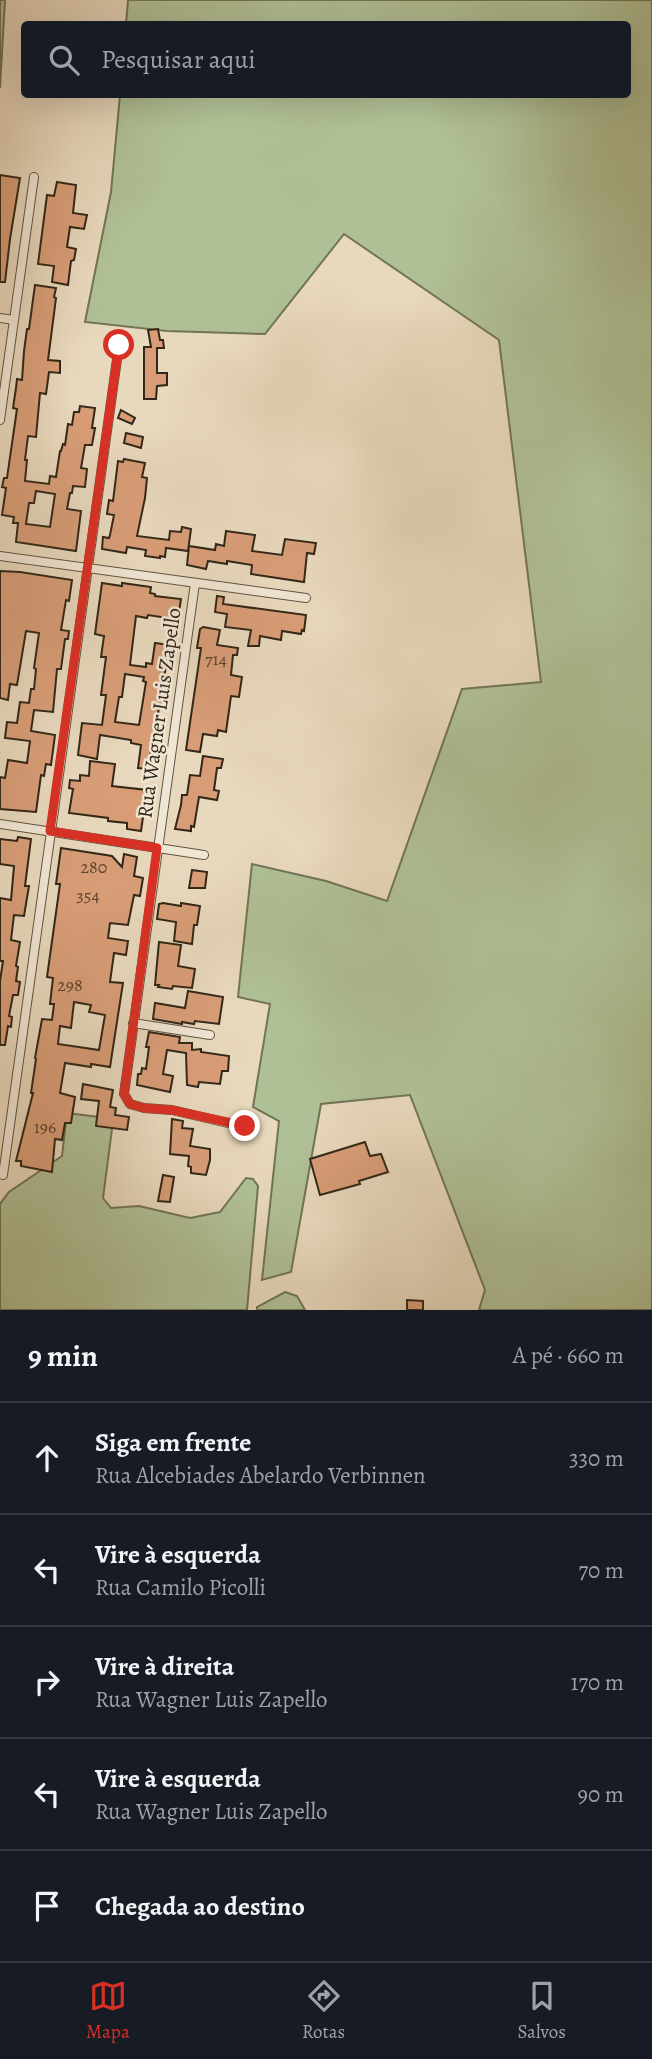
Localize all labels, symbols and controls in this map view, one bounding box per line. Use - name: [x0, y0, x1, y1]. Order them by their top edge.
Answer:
- search box: [21, 21, 631, 98]
- icon: search: [45, 41, 83, 79]
- text: Pesquisar aqui: [101, 42, 256, 77]
- route start: [103, 329, 134, 360]
- street label: Rua Wagner Luis Zapello: [130, 606, 188, 820]
- house number: 714: [205, 647, 227, 671]
- house number: 280: [81, 855, 107, 879]
- house number: 354: [76, 883, 100, 907]
- house number: 298: [57, 973, 83, 997]
- route end: [229, 1110, 260, 1141]
- house number: 196: [34, 1115, 56, 1139]
- text: 9 min: [28, 1336, 98, 1376]
- text: A pé · 660 m: [513, 1340, 624, 1371]
- text: Siga em frente: [95, 1425, 251, 1460]
- icon: ahead: [28, 1439, 66, 1477]
- text: 330 m: [569, 1443, 624, 1474]
- text: Rua Alcebiades Abelardo Verbinnen: [95, 1460, 426, 1491]
- text: Vire à esquerda: [95, 1537, 261, 1572]
- icon: left: [28, 1551, 66, 1589]
- text: 70 m: [578, 1555, 624, 1586]
- text: Rua Camilo Picolli: [95, 1572, 266, 1603]
- text: Vire à direita: [95, 1649, 234, 1684]
- icon: right: [28, 1663, 66, 1701]
- text: 170 m: [571, 1667, 624, 1698]
- text: Rua Wagner Luis Zapello: [95, 1684, 327, 1715]
- text: Vire à esquerda: [95, 1761, 261, 1796]
- icon: left: [28, 1775, 66, 1813]
- text: 90 m: [578, 1779, 624, 1810]
- text: Rua Wagner Luis Zapello: [95, 1796, 327, 1827]
- icon: arrive: [28, 1887, 66, 1925]
- text: Chegada ao destino: [95, 1889, 305, 1924]
- tab: Mapa: [86, 1977, 130, 2045]
- tab: Rotas: [302, 1977, 345, 2045]
- tab: Salvos: [517, 1977, 566, 2045]

